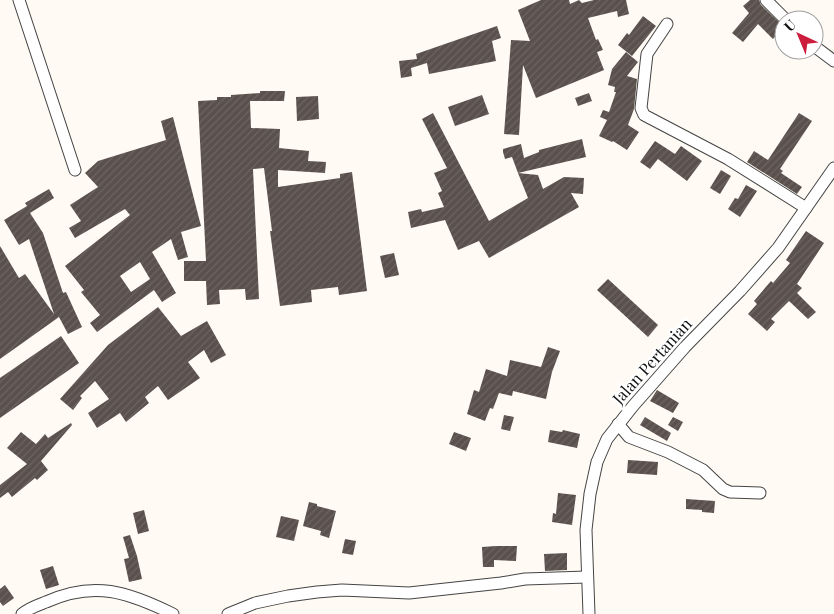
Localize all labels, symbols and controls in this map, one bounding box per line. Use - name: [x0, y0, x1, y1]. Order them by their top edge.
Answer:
- north arrow: [774, 10, 824, 60]
- text: U: [780, 15, 800, 35]
- street label: Jalan Pertanian: [607, 313, 696, 409]

